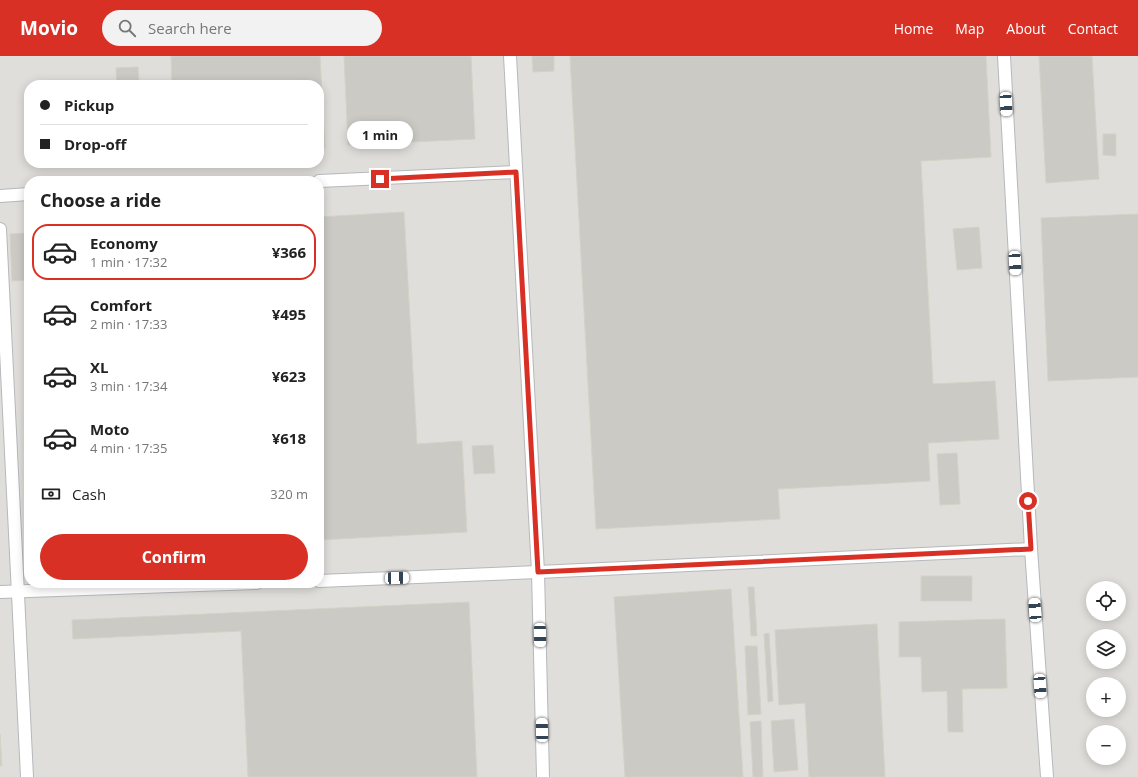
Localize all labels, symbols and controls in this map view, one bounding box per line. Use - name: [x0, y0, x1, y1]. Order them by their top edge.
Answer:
- search box: [102, 10, 382, 46]
- text: Movio: [20, 15, 78, 41]
- icon: search: [116, 17, 138, 39]
- text: Search here: [148, 18, 232, 38]
- text: Home: [894, 19, 933, 38]
- text: Map: [955, 19, 984, 38]
- text: About: [1006, 19, 1046, 38]
- text: Contact: [1068, 19, 1118, 38]
- car: [999, 92, 1013, 116]
- text: Pickup: [64, 95, 114, 115]
- callout: 1 min: [347, 121, 413, 149]
- text: 1 min: [362, 126, 398, 144]
- text: Drop-off: [64, 134, 126, 154]
- route end: [371, 170, 389, 188]
- text: Choose a ride: [40, 188, 161, 212]
- text: Economy: [90, 233, 158, 253]
- icon: car: [42, 234, 78, 270]
- text: ¥366: [272, 242, 306, 262]
- car: [1008, 251, 1022, 275]
- text: 1 min · 17:32: [90, 253, 167, 271]
- text: Comfort: [90, 295, 152, 315]
- icon: car: [42, 296, 78, 332]
- text: ¥495: [272, 304, 306, 324]
- text: 2 min · 17:33: [90, 315, 167, 333]
- text: XL: [90, 357, 108, 377]
- icon: car: [42, 358, 78, 394]
- text: ¥623: [272, 366, 306, 386]
- text: 3 min · 17:34: [90, 377, 167, 395]
- text: Moto: [90, 419, 129, 439]
- icon: car: [42, 420, 78, 456]
- text: ¥618: [272, 428, 306, 448]
- text: 4 min · 17:35: [90, 439, 167, 457]
- icon: cash: [40, 483, 62, 505]
- text: Cash: [72, 484, 106, 504]
- text: 320 m: [270, 485, 308, 503]
- route start: [1019, 492, 1037, 510]
- button: Confirm: [40, 534, 308, 580]
- car: [385, 572, 409, 584]
- map controls: [1086, 581, 1126, 765]
- button: locate: [1086, 581, 1126, 621]
- car: [1028, 598, 1042, 622]
- car: [534, 623, 546, 647]
- button: layers: [1086, 629, 1126, 669]
- car: [1033, 674, 1047, 698]
- button: +: [1086, 677, 1126, 717]
- car: [536, 718, 548, 742]
- button: −: [1086, 725, 1126, 765]

